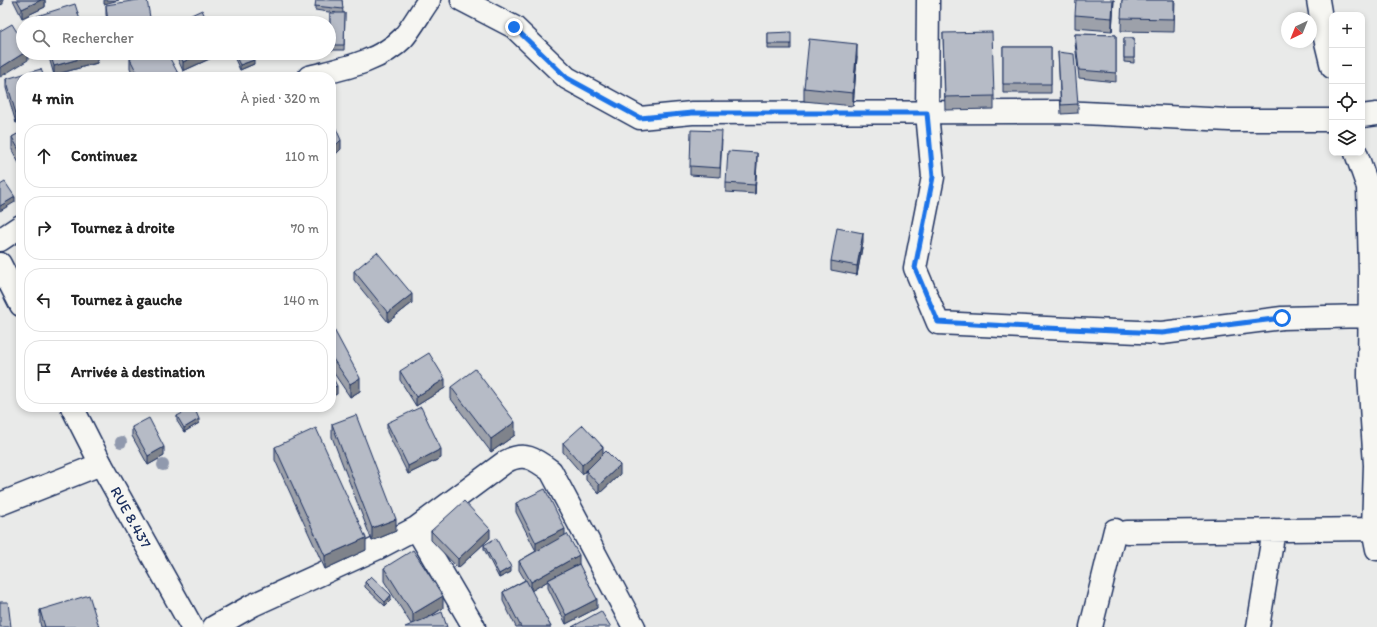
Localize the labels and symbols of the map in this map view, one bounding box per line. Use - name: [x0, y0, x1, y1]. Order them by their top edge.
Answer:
- north arrow: [1281, 12, 1317, 48]
- route end: [505, 18, 523, 36]
- route start: [1273, 309, 1291, 327]
- street label: RUE 8.437: [106, 483, 155, 552]

